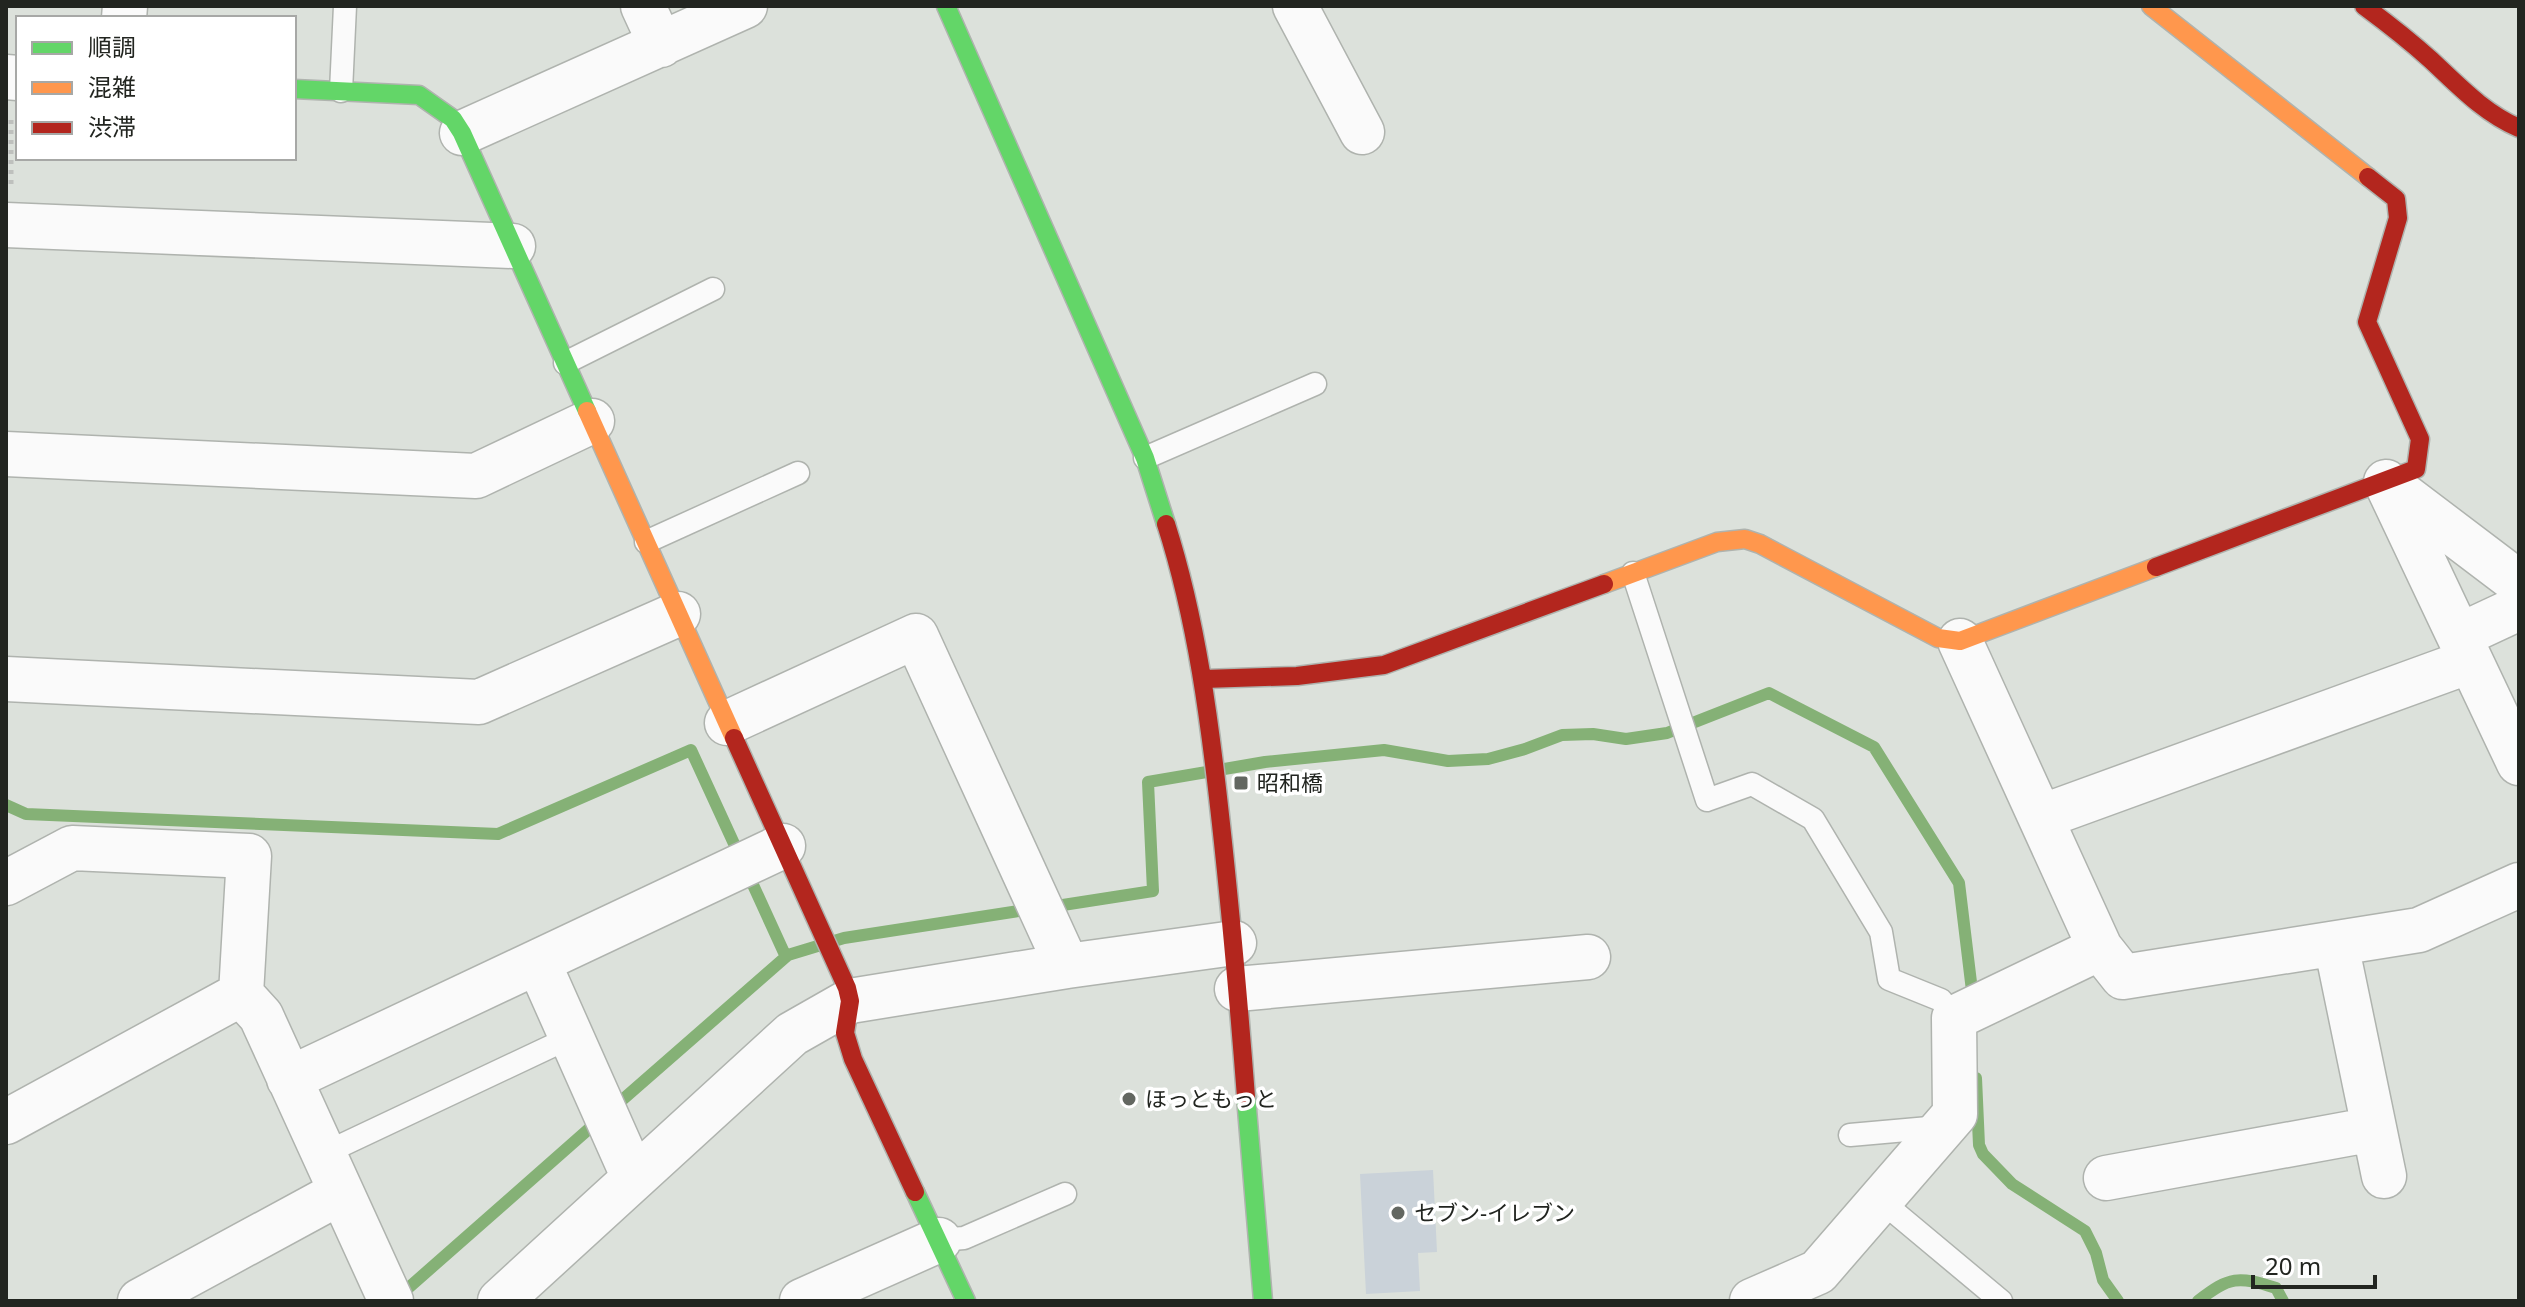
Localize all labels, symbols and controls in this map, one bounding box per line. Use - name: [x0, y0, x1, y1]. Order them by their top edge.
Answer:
- legend: [16, 16, 296, 160]
- text: 順調: [88, 30, 136, 63]
- text: 混雑: [88, 70, 136, 103]
- text: 渋滞: [88, 110, 136, 143]
- place label: 昭和橋: [1257, 767, 1323, 797]
- marker: 昭和橋: [1232, 774, 1250, 792]
- place label: ほっともっと: [1145, 1083, 1277, 1113]
- marker: ほっともっと: [1120, 1090, 1138, 1108]
- place label: セブン-イレブン: [1414, 1197, 1575, 1227]
- marker: セブン-イレブン: [1389, 1204, 1407, 1222]
- scale bar: [2253, 1239, 2375, 1289]
- text: 20 m: [2265, 1249, 2321, 1282]

